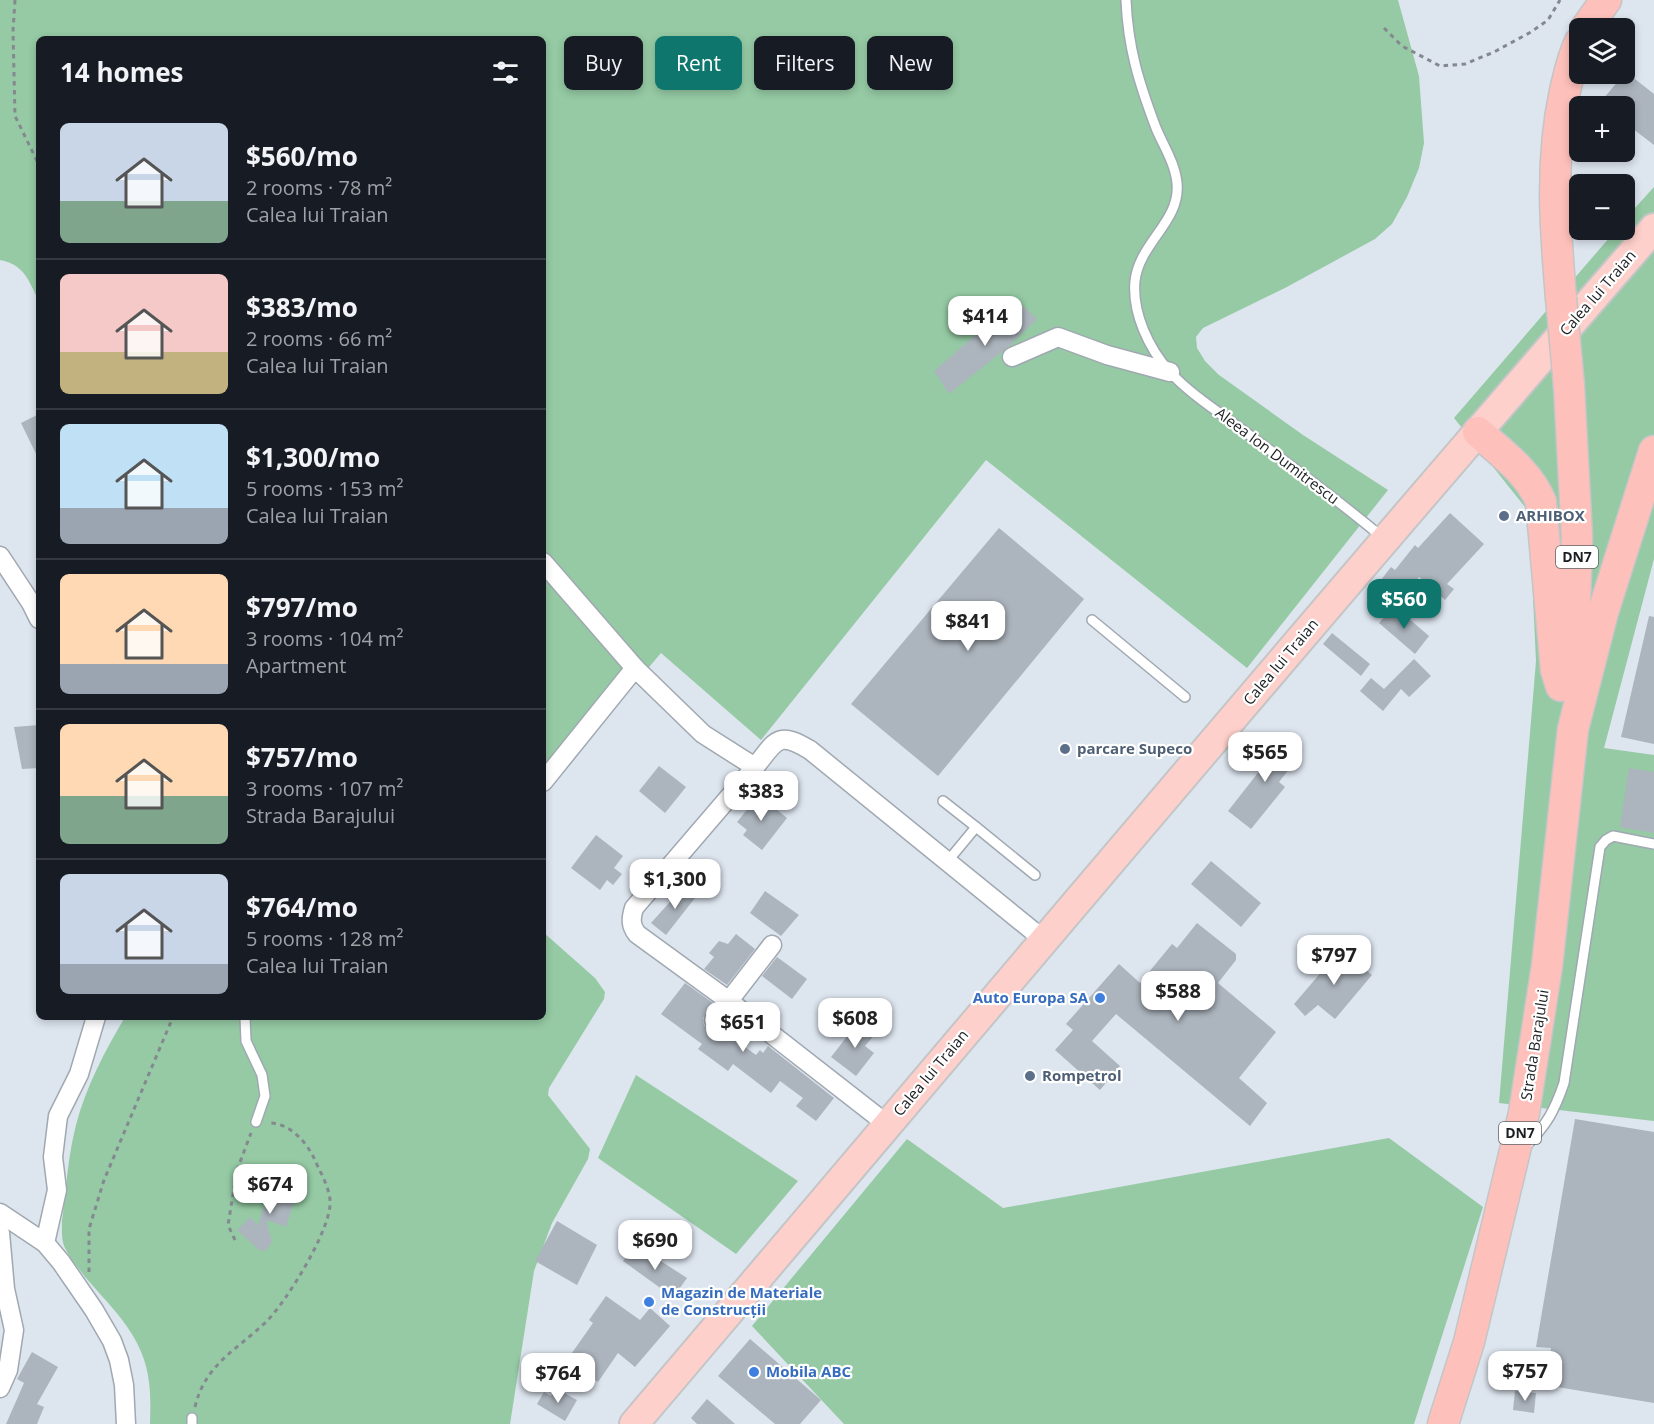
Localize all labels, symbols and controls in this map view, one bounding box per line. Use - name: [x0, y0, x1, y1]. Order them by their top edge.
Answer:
- map controls: [1569, 18, 1635, 240]
- button: layers: [1569, 18, 1635, 84]
- chip: Buy: [564, 36, 643, 90]
- chip: Rent: [655, 36, 742, 90]
- chip: Filters: [754, 36, 855, 90]
- chip: New: [867, 36, 953, 90]
- text: 14 homes: [60, 54, 184, 90]
- icon: filters: [489, 56, 522, 89]
- button: +: [1569, 96, 1635, 162]
- text: $560/mo: [246, 138, 358, 174]
- icon: home: [108, 147, 180, 219]
- text: 2 rooms · 78 m²: [246, 174, 392, 201]
- button: −: [1569, 174, 1635, 240]
- text: Calea lui Traian: [246, 201, 389, 228]
- street label: Calea lui Traian: [1555, 245, 1640, 339]
- text: $383/mo: [246, 289, 358, 325]
- pin: $414: [949, 296, 1021, 347]
- icon: home: [108, 298, 180, 370]
- text: $414: [962, 302, 1008, 329]
- text: 2 rooms · 66 m²: [246, 325, 392, 352]
- text: Calea lui Traian: [246, 352, 389, 379]
- street label: Aleea Ion Dumitrescu: [1212, 402, 1343, 508]
- text: $1,300/mo: [246, 439, 380, 475]
- icon: home: [108, 448, 180, 520]
- text: 5 rooms · 153 m²: [246, 475, 404, 502]
- text: Calea lui Traian: [246, 502, 389, 529]
- place label: ARHIBOX: [1516, 505, 1585, 525]
- marker: ARHIBOX: [1497, 509, 1511, 523]
- road number: DN7: [1556, 546, 1598, 568]
- pin: $560: [1368, 579, 1440, 630]
- text: $560: [1381, 585, 1427, 612]
- text: $797/mo: [246, 589, 358, 625]
- icon: home: [108, 598, 180, 670]
- pin: $841: [932, 601, 1004, 652]
- text: $841: [945, 607, 991, 634]
- street label: Calea lui Traian: [1238, 614, 1322, 709]
- text: 3 rooms · 104 m²: [246, 625, 404, 652]
- text: Apartment: [246, 652, 346, 679]
- pin: $565: [1229, 732, 1301, 783]
- place label: parcare Supeco: [1077, 738, 1192, 758]
- text: $565: [1242, 738, 1288, 765]
- text: $757/mo: [246, 739, 358, 775]
- marker: parcare Supeco: [1058, 742, 1072, 756]
- icon: home: [108, 748, 180, 820]
- pin: $383: [725, 771, 797, 822]
- text: 3 rooms · 107 m²: [246, 775, 404, 802]
- text: $383: [738, 777, 784, 804]
- text: Strada Barajului: [246, 802, 395, 829]
- pin: $1,300: [626, 859, 724, 910]
- text: $1,300: [644, 865, 706, 892]
- text: $764/mo: [246, 889, 358, 925]
- icon: home: [108, 898, 180, 970]
- text: 5 rooms · 128 m²: [246, 925, 404, 952]
- pin: $797: [1298, 935, 1370, 986]
- text: $797: [1311, 941, 1357, 968]
- text: Calea lui Traian: [246, 952, 389, 979]
- pin: $588: [1142, 971, 1214, 1022]
- text: $588: [1155, 977, 1201, 1004]
- place label: Auto Europa SA: [973, 987, 1089, 1007]
- street label: Strada Barajului: [1515, 988, 1553, 1102]
- marker: Auto Europa SA: [1093, 991, 1107, 1005]
- pin: $608: [819, 998, 891, 1049]
- pin: $651: [707, 1002, 779, 1053]
- text: $608: [832, 1004, 878, 1031]
- text: $651: [720, 1008, 766, 1035]
- street label: Calea lui Traian: [888, 1025, 972, 1120]
- place label: Rompetrol: [1042, 1065, 1121, 1085]
- marker: Rompetrol: [1023, 1069, 1037, 1083]
- road number: DN7: [1499, 1122, 1541, 1144]
- pin: $674: [234, 1164, 306, 1215]
- text: $674: [247, 1170, 293, 1197]
- pin: $690: [619, 1220, 691, 1271]
- text: $690: [632, 1226, 678, 1253]
- place label: Magazin de Materiale de Construcții: [661, 1282, 822, 1319]
- marker: Magazin de Materiale de Construcții: [642, 1295, 656, 1309]
- pin: $757: [1489, 1351, 1561, 1402]
- pin: $764: [522, 1353, 594, 1404]
- text: $757: [1502, 1357, 1548, 1384]
- text: $764: [535, 1359, 581, 1386]
- place label: Mobila ABC: [766, 1361, 851, 1381]
- marker: Mobila ABC: [747, 1365, 761, 1379]

